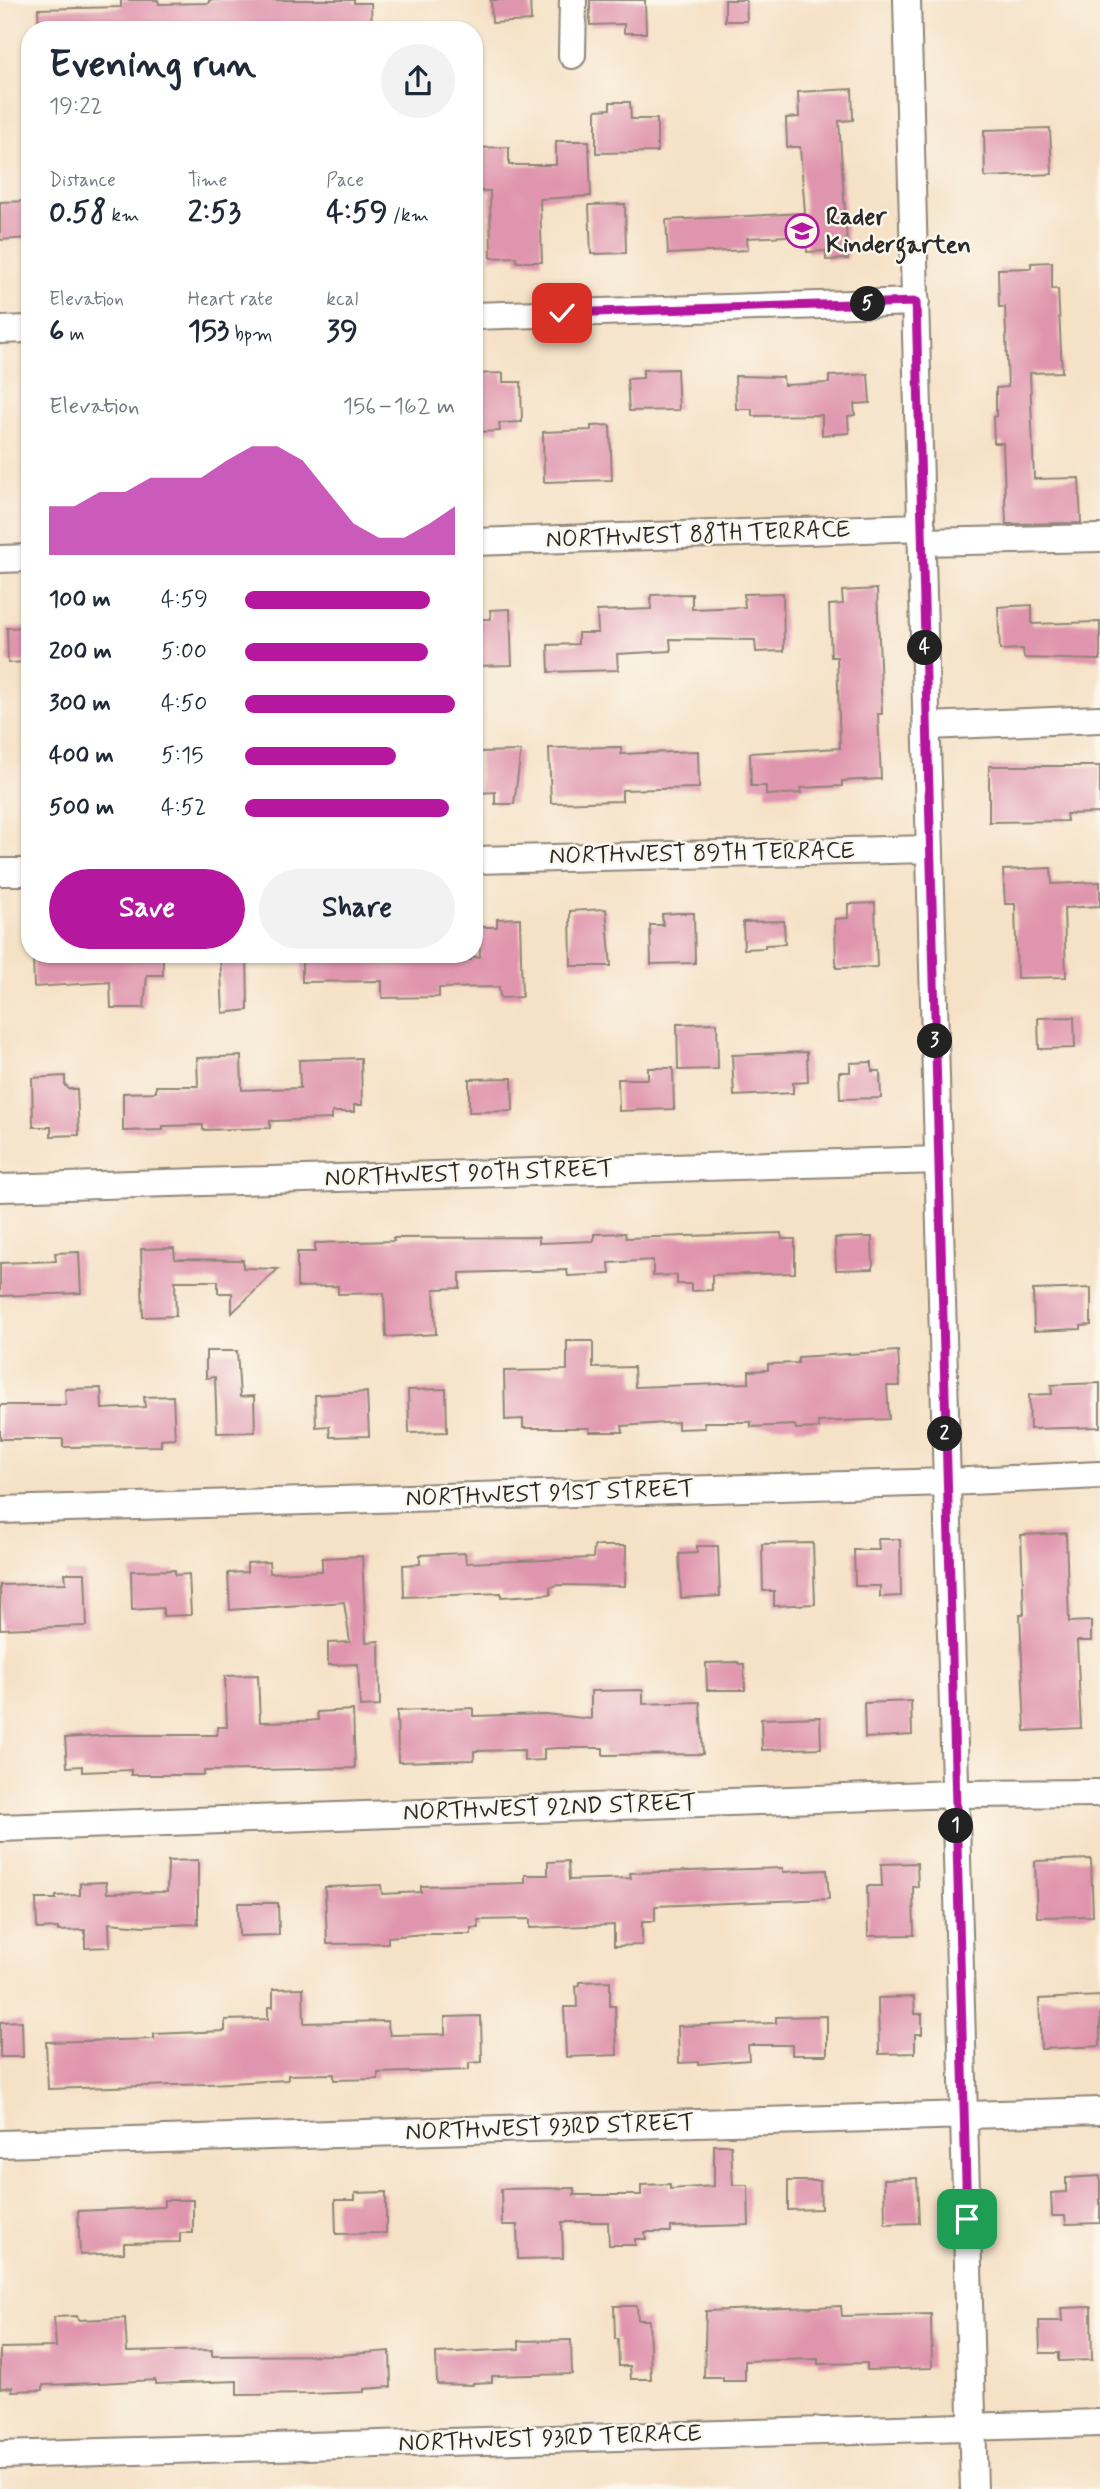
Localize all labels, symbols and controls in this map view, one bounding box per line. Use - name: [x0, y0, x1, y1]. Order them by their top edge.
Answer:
- text: Evening run: [49, 41, 256, 90]
- button: share: [381, 44, 455, 118]
- text: 19:22: [49, 92, 103, 122]
- text: Distance: [49, 168, 116, 193]
- text: Time: [188, 168, 227, 193]
- text: Pace: [326, 168, 364, 193]
- text: 0.58: [49, 193, 106, 232]
- text: 2:53: [188, 193, 241, 232]
- text: 4:59: [326, 193, 388, 232]
- place label: Rader Kindergarten: [826, 202, 971, 264]
- text: km: [106, 203, 139, 228]
- text: /km: [388, 203, 429, 228]
- school or university icon: Rader Kindergarten: [783, 212, 821, 250]
- pin: [532, 283, 592, 343]
- pin: 5: [850, 286, 886, 322]
- text: Elevation: [49, 287, 124, 312]
- text: Heart rate: [188, 287, 273, 312]
- text: kcal: [326, 287, 358, 312]
- text: 5: [862, 291, 873, 316]
- icon: check: [543, 294, 581, 332]
- text: 6: [49, 312, 64, 351]
- text: 153: [188, 312, 229, 351]
- text: 39: [326, 312, 358, 351]
- text: m: [64, 322, 85, 347]
- text: bpm: [229, 322, 273, 347]
- text: Elevation: [49, 392, 140, 422]
- text: 156–162 m: [343, 392, 455, 422]
- street label: NORTHWEST 88TH TERRACE: [545, 514, 851, 556]
- text: 100 m: [49, 585, 111, 615]
- text: 4:59: [161, 585, 208, 615]
- pin: 4: [908, 630, 942, 666]
- text: 4: [919, 635, 930, 660]
- text: 200 m: [49, 637, 112, 667]
- text: 5:00: [161, 637, 207, 667]
- text: 300 m: [49, 689, 111, 719]
- text: 4:50: [161, 689, 207, 719]
- text: 400 m: [49, 741, 114, 771]
- text: 5:15: [161, 741, 203, 771]
- text: 500 m: [49, 793, 114, 823]
- text: 4:52: [161, 793, 206, 823]
- street label: NORTHWEST 89TH TERRACE: [549, 836, 855, 872]
- button: Save: [49, 869, 245, 949]
- button: Share: [259, 869, 455, 949]
- pin: 3: [918, 1024, 953, 1058]
- text: 3: [930, 1028, 939, 1053]
- street label: NORTHWEST 90TH STREET: [324, 1153, 614, 1195]
- pin: 2: [928, 1416, 962, 1452]
- text: 2: [940, 1421, 949, 1446]
- street label: NORTHWEST 91ST STREET: [405, 1473, 695, 1515]
- street label: NORTHWEST 92ND STREET: [403, 1787, 697, 1829]
- pin: 1: [939, 1808, 974, 1843]
- text: 1: [951, 1813, 960, 1838]
- street label: NORTHWEST 93RD STREET: [405, 2107, 695, 2149]
- pin: [937, 2189, 997, 2249]
- icon: arrive: [948, 2200, 986, 2238]
- street label: NORTHWEST 93RD TERRACE: [398, 2418, 702, 2460]

